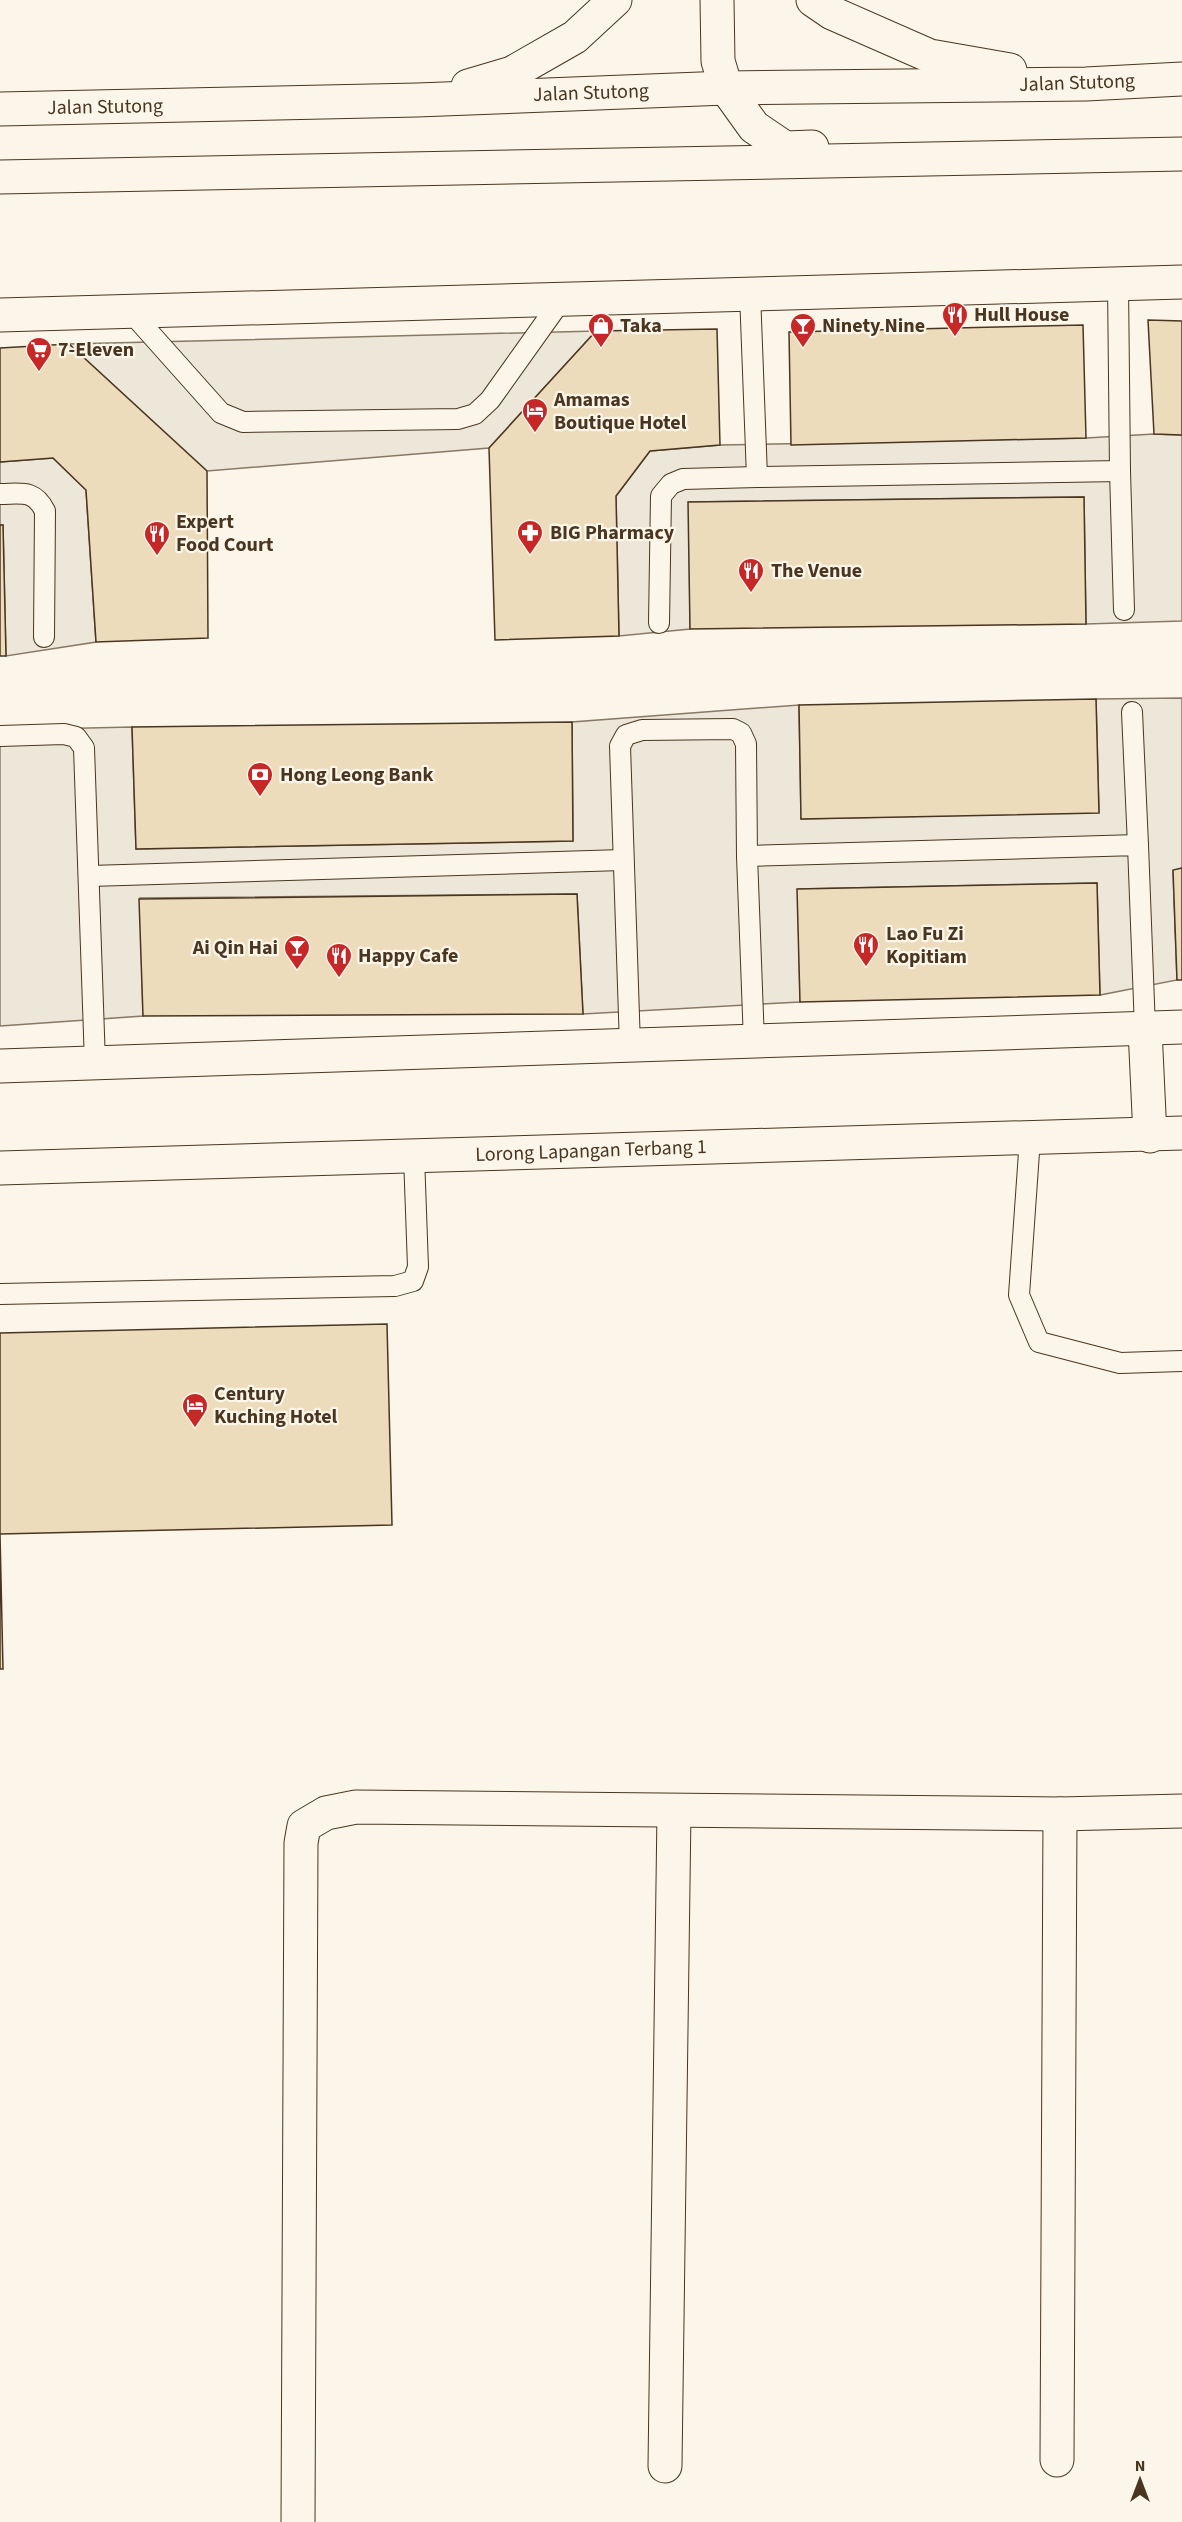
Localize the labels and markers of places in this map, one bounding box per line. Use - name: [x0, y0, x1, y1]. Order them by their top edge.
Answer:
- restaurant icon: Hull House: [940, 300, 970, 338]
- place label: Hull House: [974, 301, 1069, 329]
- shop icon: Taka: [586, 311, 616, 349]
- bar icon: Ninety Nine: [788, 311, 818, 349]
- place label: Taka: [620, 312, 662, 340]
- place label: Ninety Nine: [822, 312, 925, 340]
- supermarket icon: 7-Eleven: [24, 335, 54, 373]
- place label: 7-Eleven: [58, 336, 134, 364]
- place label: Amamas Boutique Hotel: [553, 386, 687, 437]
- hotel icon: Amamas Boutique Hotel: [520, 396, 550, 434]
- place label: Expert Food Court: [176, 508, 274, 559]
- pharmacy icon: BIG Pharmacy: [515, 518, 545, 556]
- restaurant icon: Expert Food Court: [142, 519, 172, 557]
- place label: BIG Pharmacy: [550, 519, 675, 547]
- restaurant icon: The Venue: [736, 556, 766, 594]
- place label: The Venue: [771, 557, 862, 585]
- bank icon: Hong Leong Bank: [245, 760, 275, 798]
- place label: Hong Leong Bank: [280, 761, 433, 789]
- place label: Lao Fu Zi Kopitiam: [886, 920, 967, 971]
- restaurant icon: Lao Fu Zi Kopitiam: [851, 930, 881, 968]
- bar icon: Ai Qin Hai: [282, 933, 312, 971]
- place label: Ai Qin Hai: [192, 934, 278, 962]
- restaurant icon: Happy Cafe: [324, 941, 354, 979]
- place label: Happy Cafe: [358, 942, 458, 970]
- place label: Century Kuching Hotel: [214, 1380, 338, 1431]
- hotel icon: Century Kuching Hotel: [180, 1391, 210, 1429]

